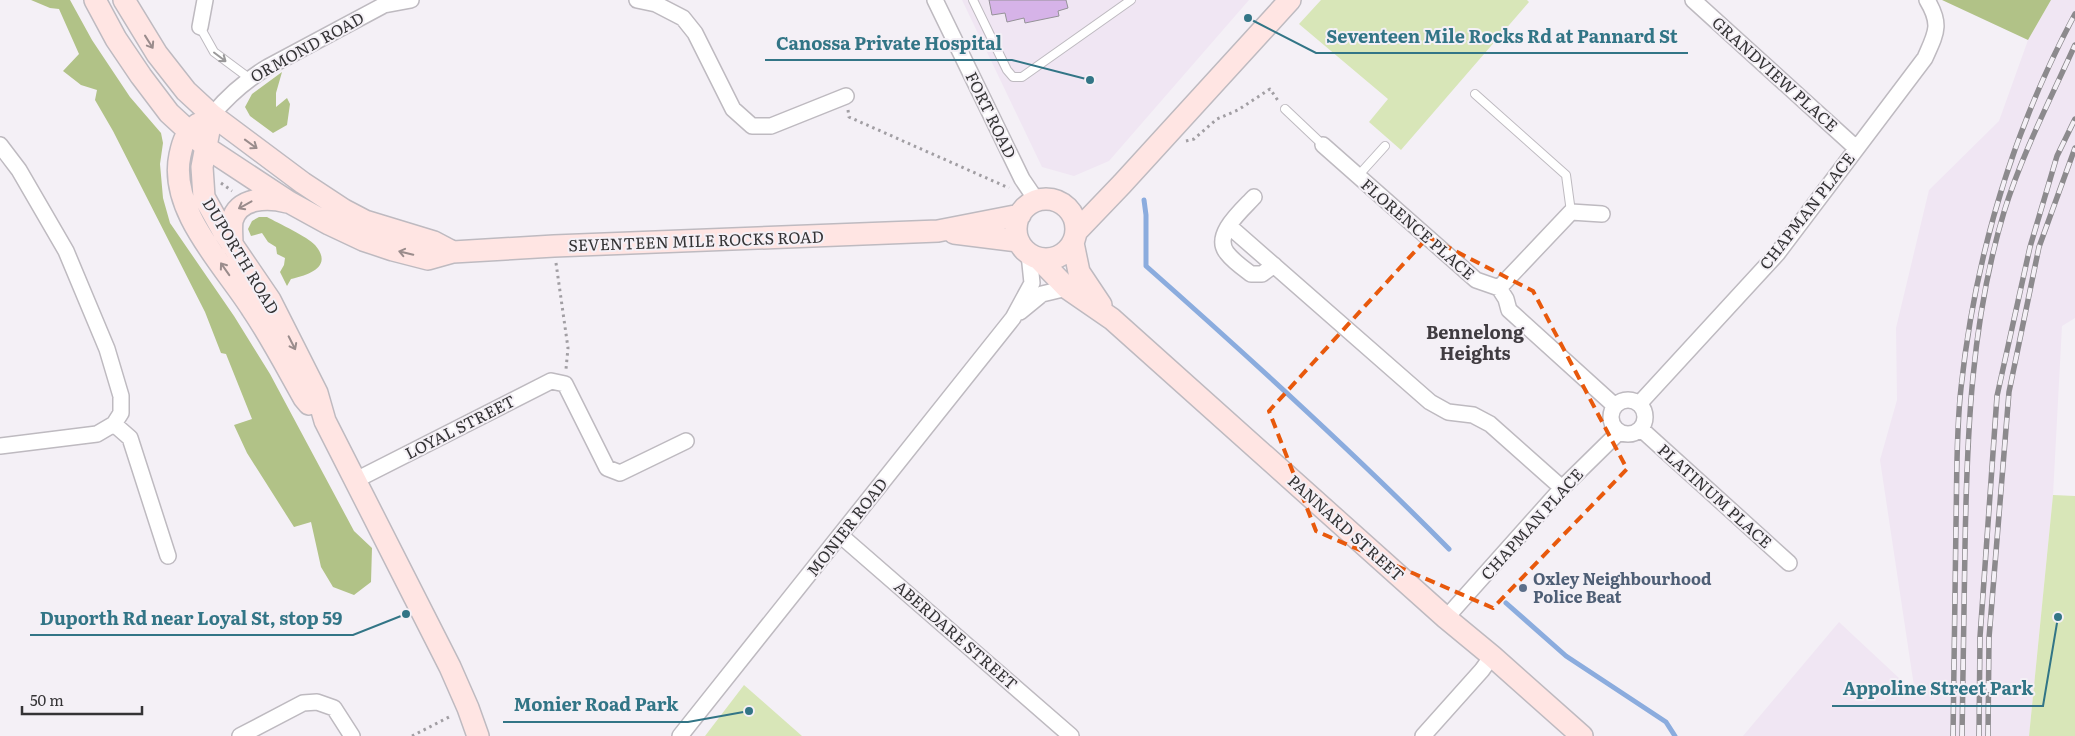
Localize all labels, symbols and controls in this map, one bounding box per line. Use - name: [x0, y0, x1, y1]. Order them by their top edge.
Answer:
- street label: ORMOND ROAD: [245, 5, 368, 87]
- street label: GRANDVIEW PLACE: [1707, 10, 1844, 136]
- callout: Seventeen Mile Rocks Rd at Pannard St: [1316, 20, 1688, 53]
- text: Seventeen Mile Rocks Rd at Pannard St: [1326, 22, 1678, 49]
- callout: Canossa Private Hospital: [765, 27, 1012, 60]
- text: Canossa Private Hospital: [776, 29, 1003, 56]
- one-way arrow: [145, 34, 155, 48]
- one-way arrow: [214, 51, 227, 62]
- street label: FORT ROAD: [961, 67, 1023, 162]
- one-way arrow: [244, 139, 258, 149]
- street label: CHAPMAN PLACE: [1753, 147, 1860, 274]
- street label: FLORENCE PLACE: [1356, 172, 1481, 285]
- street label: DUPORTH ROAD: [198, 193, 286, 318]
- one-way arrow: [238, 200, 253, 210]
- street label: SEVENTEEN MILE ROCKS ROAD: [568, 224, 824, 256]
- one-way arrow: [399, 248, 415, 258]
- one-way arrow: [220, 263, 230, 277]
- district label: Bennelong Heights: [1426, 318, 1525, 366]
- one-way arrow: [288, 335, 297, 350]
- street label: LOYAL STREET: [400, 388, 519, 464]
- street label: PLATINUM PLACE: [1653, 437, 1778, 553]
- street label: CHAPMAN PLACE: [1474, 462, 1588, 585]
- street label: PANNARD STREET: [1283, 468, 1410, 586]
- street label: MONIER ROAD: [800, 472, 892, 581]
- place label: Oxley Neighbourhood Police Beat: [1533, 566, 1712, 608]
- street label: ABERDARE STREET: [890, 574, 1024, 695]
- marker: Oxley Neighbourhood Police Beat: [1517, 582, 1529, 594]
- callout: Duporth Rd near Loyal St, stop 59: [30, 602, 353, 635]
- text: Duporth Rd near Loyal St, stop 59: [40, 604, 342, 631]
- callout: Appoline Street Park: [1832, 673, 2043, 706]
- text: Appoline Street Park: [1843, 674, 2034, 701]
- scale bar: [22, 684, 142, 716]
- text: 50 m: [30, 688, 64, 711]
- callout: Monier Road Park: [503, 689, 688, 722]
- text: Monier Road Park: [514, 690, 679, 717]

